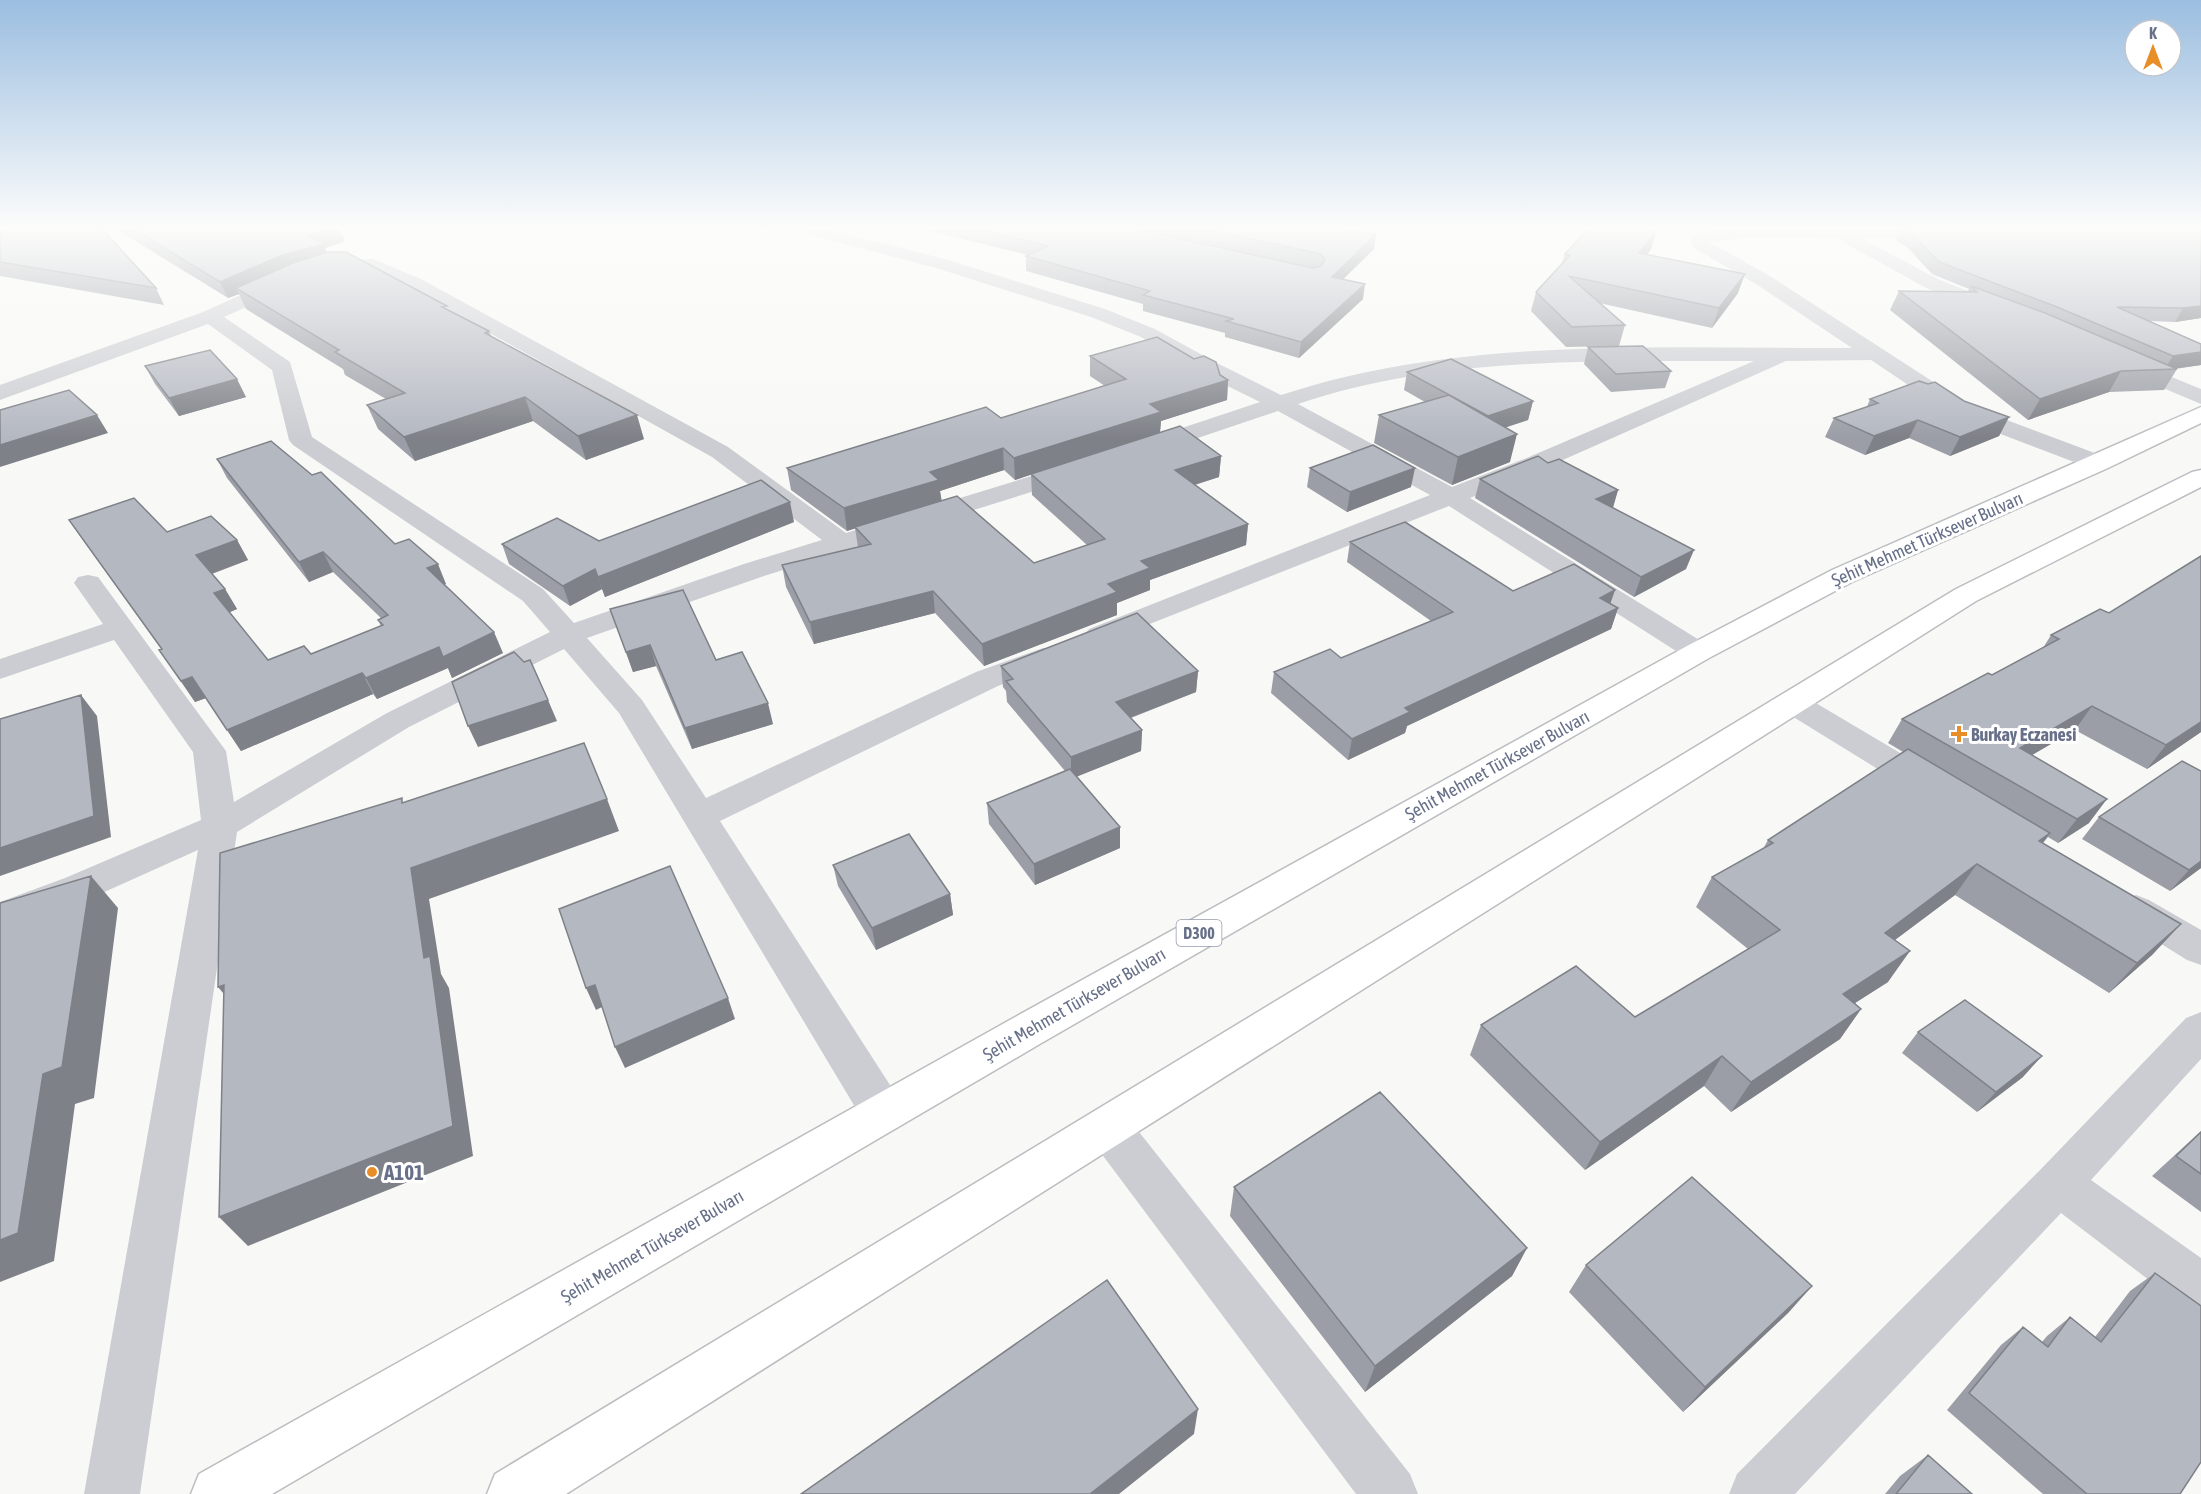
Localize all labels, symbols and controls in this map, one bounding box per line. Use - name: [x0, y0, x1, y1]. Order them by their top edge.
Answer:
- north arrow: [2123, 18, 2183, 78]
- text: K: [2149, 24, 2157, 42]
- street label: Şehit Mehmet Türksever Bulvarı: [1828, 487, 2026, 591]
- street label: Şehit Mehmet Türksever Bulvarı: [1401, 706, 1593, 824]
- place label: Burkay Eczanesi: [1971, 724, 2076, 745]
- marker: Burkay Eczanesi: [1952, 727, 1966, 741]
- road number: D300: [1176, 920, 1222, 946]
- street label: Şehit Mehmet Türksever Bulvarı: [979, 943, 1169, 1065]
- place label: A101: [383, 1160, 424, 1184]
- marker: A101: [365, 1165, 379, 1179]
- street label: Şehit Mehmet Türksever Bulvarı: [557, 1185, 747, 1307]

